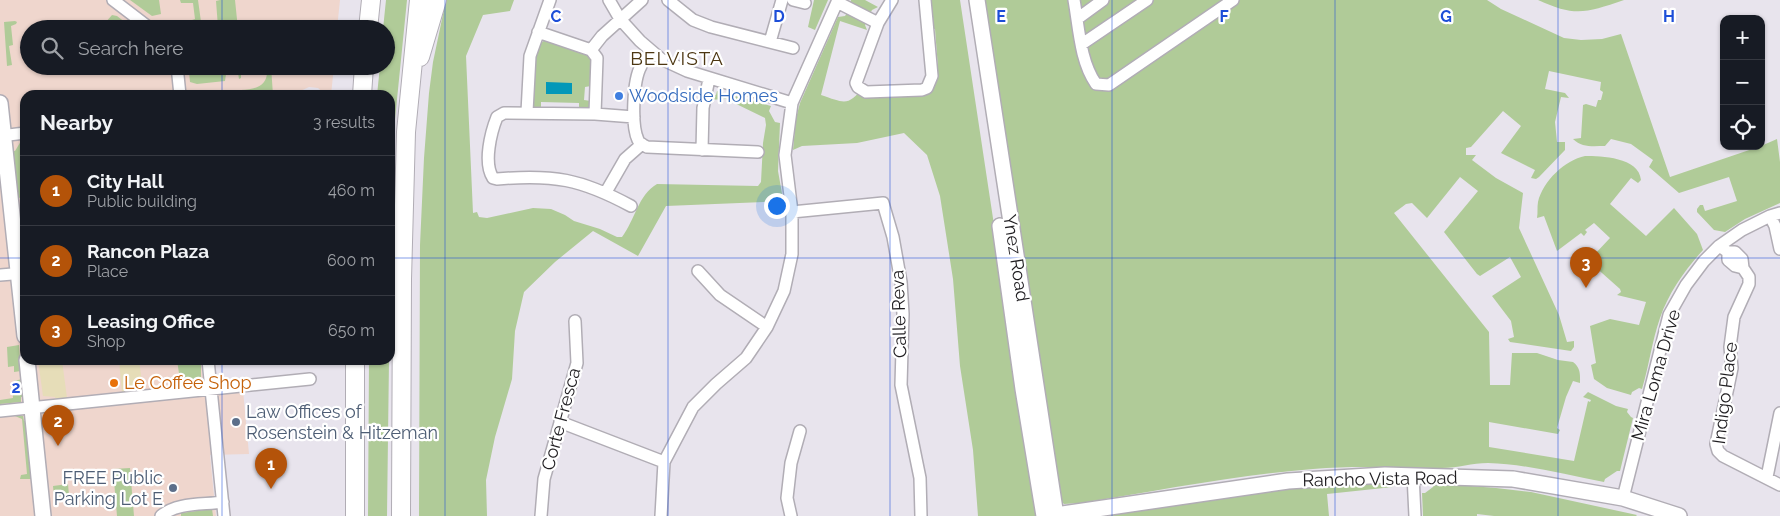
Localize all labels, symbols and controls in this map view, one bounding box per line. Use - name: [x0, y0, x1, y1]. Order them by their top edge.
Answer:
- text: C: [551, 7, 562, 26]
- text: D: [773, 7, 785, 26]
- text: E: [996, 7, 1006, 26]
- text: F: [1219, 7, 1229, 26]
- text: G: [1440, 7, 1452, 26]
- text: H: [1663, 7, 1675, 26]
- map controls: [1720, 15, 1765, 150]
- button: +: [1720, 15, 1765, 60]
- search box: [20, 20, 395, 75]
- icon: search: [38, 34, 66, 62]
- text: Search here: [78, 37, 184, 59]
- district label: BELVISTA: [630, 47, 724, 69]
- button: −: [1720, 60, 1765, 105]
- place label: Woodside Homes: [629, 85, 778, 106]
- marker: Woodside Homes: [613, 90, 625, 102]
- button: locate: [1720, 105, 1765, 150]
- text: Nearby: [40, 110, 113, 135]
- text: 3 results: [313, 113, 375, 132]
- text: City Hall: [87, 170, 164, 192]
- text: 1: [52, 181, 60, 200]
- text: 460 m: [328, 181, 375, 200]
- text: Public building: [87, 192, 197, 211]
- your location: [764, 193, 790, 219]
- street label: Ynez Road: [999, 213, 1034, 303]
- text: Rancon Plaza: [87, 240, 209, 262]
- pin: 3: [1570, 247, 1602, 288]
- text: 2: [51, 251, 61, 270]
- text: 600 m: [327, 251, 375, 270]
- text: Place: [87, 262, 128, 281]
- street label: Calle Reva: [886, 270, 911, 358]
- street label: Mira Loma Drive: [1627, 307, 1684, 443]
- text: Leasing Office: [87, 310, 215, 332]
- text: 3: [52, 321, 60, 340]
- text: 650 m: [328, 321, 375, 340]
- text: Shop: [87, 332, 125, 351]
- street label: Indigo Place: [1708, 340, 1741, 445]
- street label: Corte Fresca: [537, 365, 584, 472]
- place label: Le Coffee Shop: [124, 372, 252, 393]
- marker: Le Coffee Shop: [108, 377, 120, 389]
- text: 2: [11, 378, 21, 397]
- place label: Law Offices of Rosenstein & Hitzeman: [246, 401, 438, 443]
- pin: 2: [42, 405, 74, 446]
- marker: Law Offices of Rosenstein & Hitzeman: [230, 416, 242, 428]
- pin: 1: [255, 448, 287, 489]
- place label: FREE Public Parking Lot E: [54, 467, 163, 509]
- street label: Rancho Vista Road: [1302, 467, 1458, 490]
- marker: FREE Public Parking Lot E: [167, 482, 179, 494]

